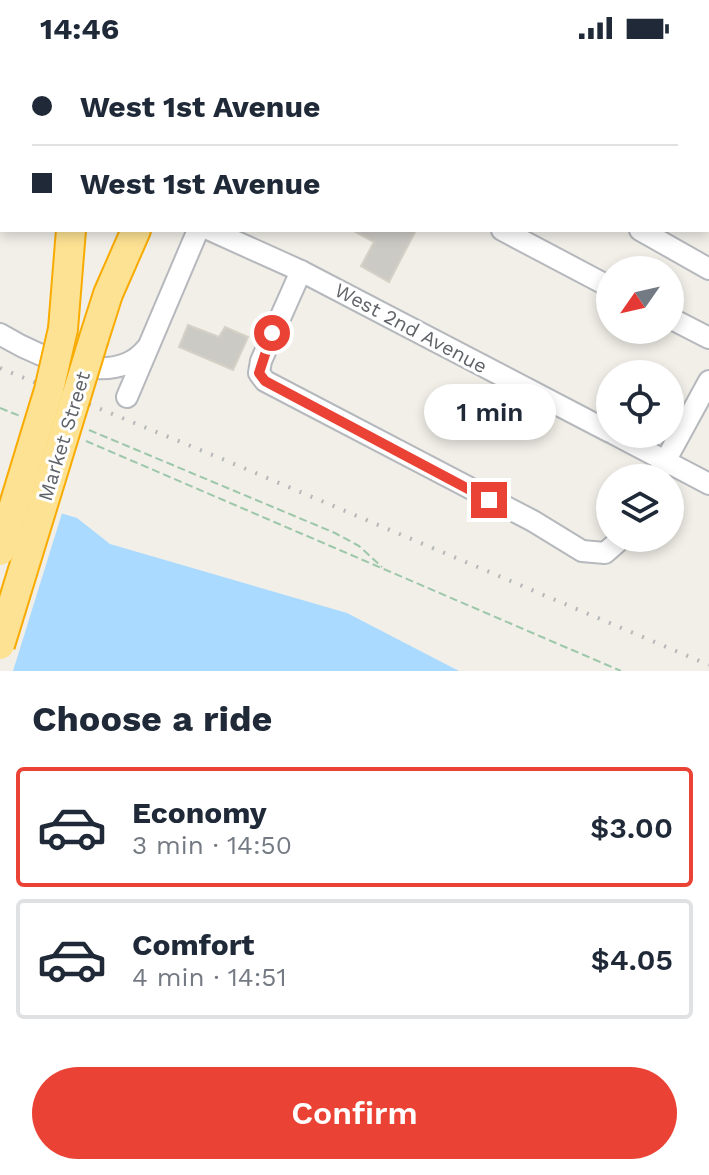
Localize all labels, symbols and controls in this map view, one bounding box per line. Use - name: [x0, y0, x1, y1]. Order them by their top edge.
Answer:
- text: 14:46: [40, 11, 119, 46]
- text: West 1st Avenue: [80, 89, 320, 124]
- text: West 1st Avenue: [80, 166, 320, 201]
- north arrow: [596, 256, 684, 344]
- map controls: [596, 256, 684, 552]
- street label: West 2nd Avenue: [331, 278, 491, 378]
- route start: [254, 315, 290, 351]
- button: locate: [596, 360, 684, 448]
- street label: Market Street: [33, 368, 95, 504]
- callout: 1 min: [423, 384, 555, 440]
- text: 1 min: [457, 397, 523, 427]
- button: layers: [596, 464, 684, 552]
- route end: [471, 482, 507, 518]
- text: Choose a ride: [32, 698, 272, 740]
- icon: car: [36, 791, 108, 863]
- text: Economy: [132, 795, 267, 830]
- text: $3.00: [590, 810, 673, 845]
- text: 3 min · 14:50: [132, 830, 292, 860]
- icon: car: [36, 923, 108, 995]
- text: Comfort: [132, 927, 254, 962]
- text: $4.05: [591, 942, 673, 977]
- text: 4 min · 14:51: [132, 962, 287, 992]
- button: Confirm: [32, 1067, 677, 1159]

